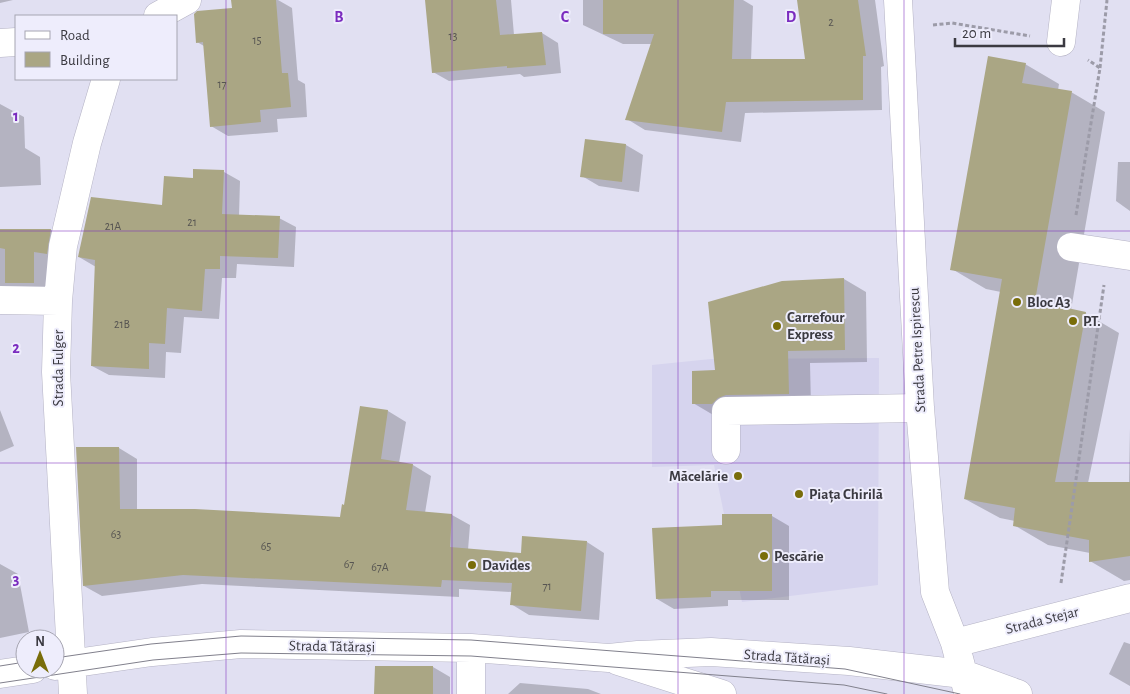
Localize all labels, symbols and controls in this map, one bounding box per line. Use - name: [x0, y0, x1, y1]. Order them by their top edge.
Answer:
- text: B: [334, 9, 344, 25]
- text: C: [561, 9, 570, 25]
- text: D: [786, 9, 797, 25]
- legend: [15, 15, 178, 80]
- scale bar: [955, 15, 1064, 47]
- house number: 2: [828, 16, 834, 28]
- text: 20 m: [962, 26, 991, 41]
- text: Road: [60, 28, 90, 43]
- house number: 13: [448, 30, 458, 42]
- house number: 15: [252, 34, 262, 46]
- text: Building: [60, 53, 110, 68]
- house number: 17: [217, 78, 227, 90]
- text: 1: [13, 108, 19, 124]
- house number: 21: [187, 216, 197, 228]
- house number: 21A: [105, 220, 121, 232]
- street label: Strada Petre Ispirescu: [907, 287, 928, 413]
- place label: Bloc A3: [1027, 295, 1071, 310]
- marker: Bloc A3: [1011, 296, 1023, 308]
- place label: Carrefour Express: [787, 310, 845, 342]
- place label: P.T.: [1083, 314, 1101, 329]
- marker: P.T.: [1067, 315, 1079, 327]
- house number: 21B: [114, 318, 130, 330]
- marker: Carrefour Express: [771, 320, 783, 332]
- street label: Strada Fulger: [51, 329, 66, 406]
- text: 2: [12, 340, 20, 356]
- place label: Măcelărie: [669, 469, 728, 484]
- marker: Măcelărie: [732, 470, 744, 482]
- place label: Piața Chirilă: [809, 487, 883, 503]
- marker: Piața Chirilă: [793, 488, 805, 500]
- house number: 63: [111, 528, 121, 540]
- house number: 65: [261, 540, 271, 552]
- place label: Pescărie: [774, 549, 824, 564]
- marker: Pescărie: [758, 550, 770, 562]
- house number: 67: [344, 558, 354, 570]
- place label: Davides: [482, 558, 530, 573]
- marker: Davides: [466, 559, 478, 571]
- house number: 67A: [371, 561, 389, 573]
- text: 3: [13, 571, 20, 587]
- house number: 71: [542, 580, 552, 592]
- street label: Strada Stejar: [1004, 604, 1080, 637]
- north arrow: [15, 629, 65, 679]
- text: N: [35, 635, 45, 649]
- street label: Strada Tătărași: [289, 638, 375, 656]
- street label: Strada Tătărași: [743, 647, 831, 669]

